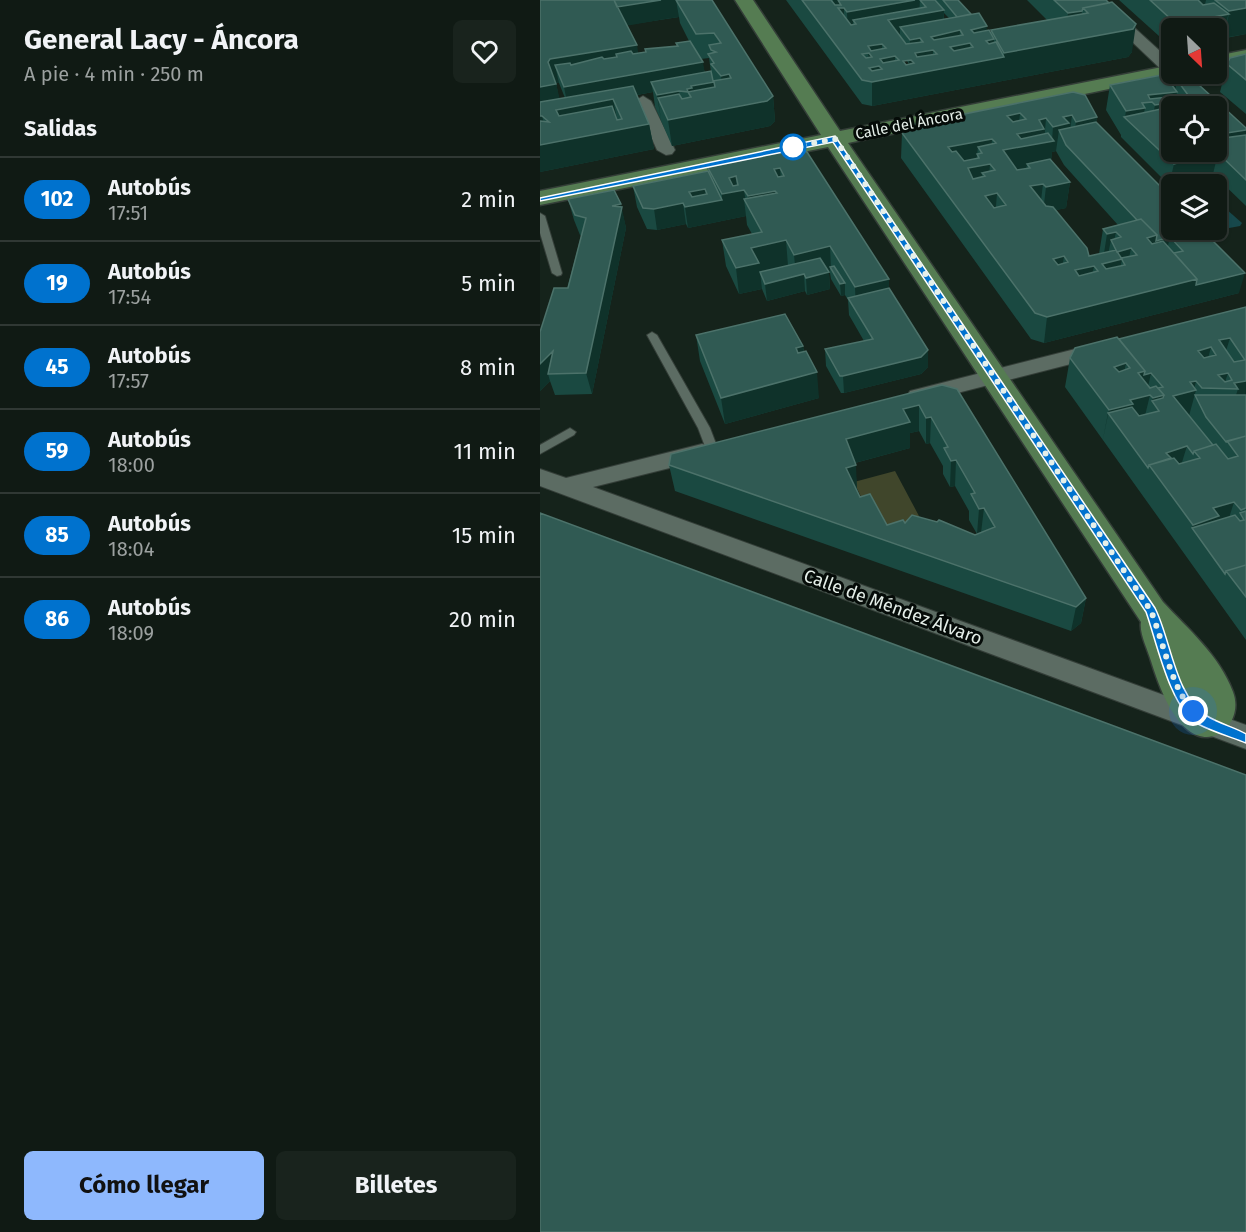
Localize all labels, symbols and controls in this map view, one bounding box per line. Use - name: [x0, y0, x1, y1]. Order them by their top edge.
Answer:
- north arrow: [1161, 18, 1227, 84]
- map controls: [1161, 18, 1227, 240]
- button: heart: [453, 20, 516, 83]
- text: General Lacy - Áncora: [24, 23, 299, 56]
- text: A pie · 4 min · 250 m: [24, 62, 204, 86]
- button: locate: [1161, 96, 1227, 162]
- street label: Calle del Áncora: [854, 105, 964, 143]
- text: Salidas: [24, 115, 97, 142]
- unlabelled marker: [780, 134, 806, 160]
- text: Autobús: [108, 174, 191, 201]
- button: layers: [1161, 174, 1227, 240]
- text: 102: [41, 186, 73, 212]
- text: 2 min: [461, 186, 516, 213]
- text: 17:51: [108, 201, 148, 225]
- text: Autobús: [108, 258, 191, 285]
- text: 19: [46, 270, 68, 296]
- text: 5 min: [461, 270, 516, 297]
- text: 17:54: [108, 285, 151, 309]
- text: Autobús: [108, 342, 191, 369]
- text: 45: [46, 354, 68, 380]
- text: 8 min: [460, 354, 516, 381]
- text: 17:57: [108, 369, 149, 393]
- text: Autobús: [108, 426, 191, 453]
- text: 59: [46, 438, 68, 464]
- text: 11 min: [453, 438, 516, 465]
- text: 18:00: [108, 453, 155, 477]
- text: Autobús: [108, 510, 191, 537]
- text: 85: [45, 522, 69, 548]
- text: 15 min: [452, 522, 516, 549]
- text: 18:04: [108, 537, 154, 561]
- street label: Calle de Méndez Álvaro: [801, 564, 985, 649]
- text: Autobús: [108, 594, 191, 621]
- text: 86: [45, 606, 69, 632]
- text: 20 min: [449, 606, 516, 633]
- text: 18:09: [108, 621, 154, 645]
- your location: [1178, 696, 1208, 726]
- button: Cómo llegar: [24, 1151, 264, 1220]
- button: Billetes: [276, 1151, 516, 1220]

